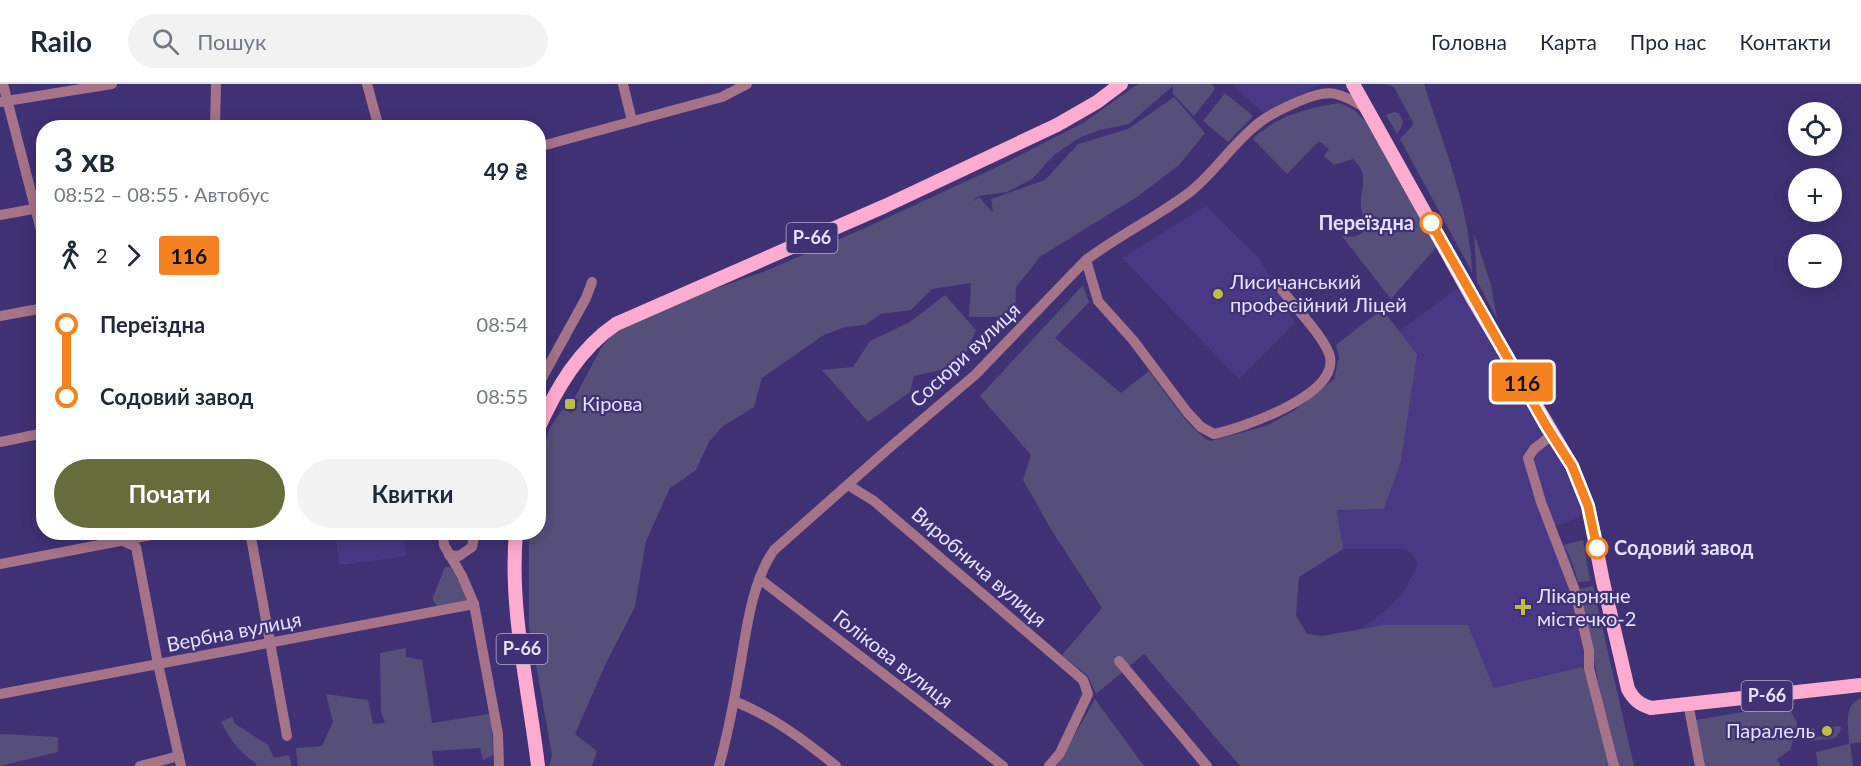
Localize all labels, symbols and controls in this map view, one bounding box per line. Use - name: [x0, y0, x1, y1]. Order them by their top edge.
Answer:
- search box: [128, 14, 548, 68]
- text: Railo: [30, 24, 92, 58]
- icon: search: [149, 25, 182, 58]
- text: Пошук: [197, 28, 266, 55]
- text: Головна: [1431, 29, 1507, 54]
- text: Карта: [1540, 29, 1597, 54]
- text: Про нас: [1630, 29, 1706, 54]
- text: Контакти: [1739, 29, 1831, 54]
- map controls: [1788, 102, 1842, 288]
- button: locate: [1788, 102, 1842, 156]
- text: 3 хв: [54, 139, 115, 179]
- text: 49 ₴: [484, 158, 528, 185]
- button: +: [1788, 168, 1842, 222]
- text: 08:52 – 08:55 · Автобус: [54, 182, 269, 206]
- place label: Переїздна: [1318, 210, 1414, 234]
- marker: Переїздна: [1420, 212, 1442, 234]
- road number: Р-66: [786, 223, 838, 253]
- button: −: [1788, 234, 1842, 288]
- icon: walk: [54, 239, 87, 272]
- icon: forward: [117, 239, 150, 272]
- text: 2: [96, 243, 108, 267]
- text: 116: [171, 243, 207, 268]
- place label: Лисичанський професійний Ліцей: [1229, 269, 1407, 316]
- marker: Лисичанський професійний Ліцей: [1211, 287, 1225, 301]
- street label: Сосюри вулиця: [904, 297, 1024, 411]
- text: Переїздна: [100, 311, 205, 338]
- text: 08:54: [477, 312, 528, 336]
- line badge: 116: [1488, 362, 1556, 402]
- text: 116: [1504, 370, 1540, 395]
- text: Содовий завод: [100, 383, 253, 410]
- text: 08:55: [477, 384, 528, 408]
- place label: Кірова: [582, 391, 643, 415]
- marker: Кірова: [563, 397, 577, 411]
- button: Почати: [54, 459, 285, 528]
- button: Квитки: [297, 459, 528, 528]
- street label: Виробнича вулиця: [907, 501, 1052, 631]
- place label: Содовий завод: [1614, 535, 1754, 559]
- marker: Содовий завод: [1586, 537, 1608, 559]
- place label: Лікарняне містечко-2: [1536, 583, 1636, 630]
- marker: Лікарняне містечко-2: [1514, 598, 1532, 616]
- street label: Голікова вулиця: [829, 604, 958, 712]
- street label: Вербна вулиця: [164, 606, 303, 656]
- road number: Р-66: [496, 634, 548, 664]
- road number: Р-66: [1742, 681, 1792, 711]
- place label: Паралель: [1726, 718, 1815, 742]
- marker: Паралель: [1820, 724, 1834, 738]

